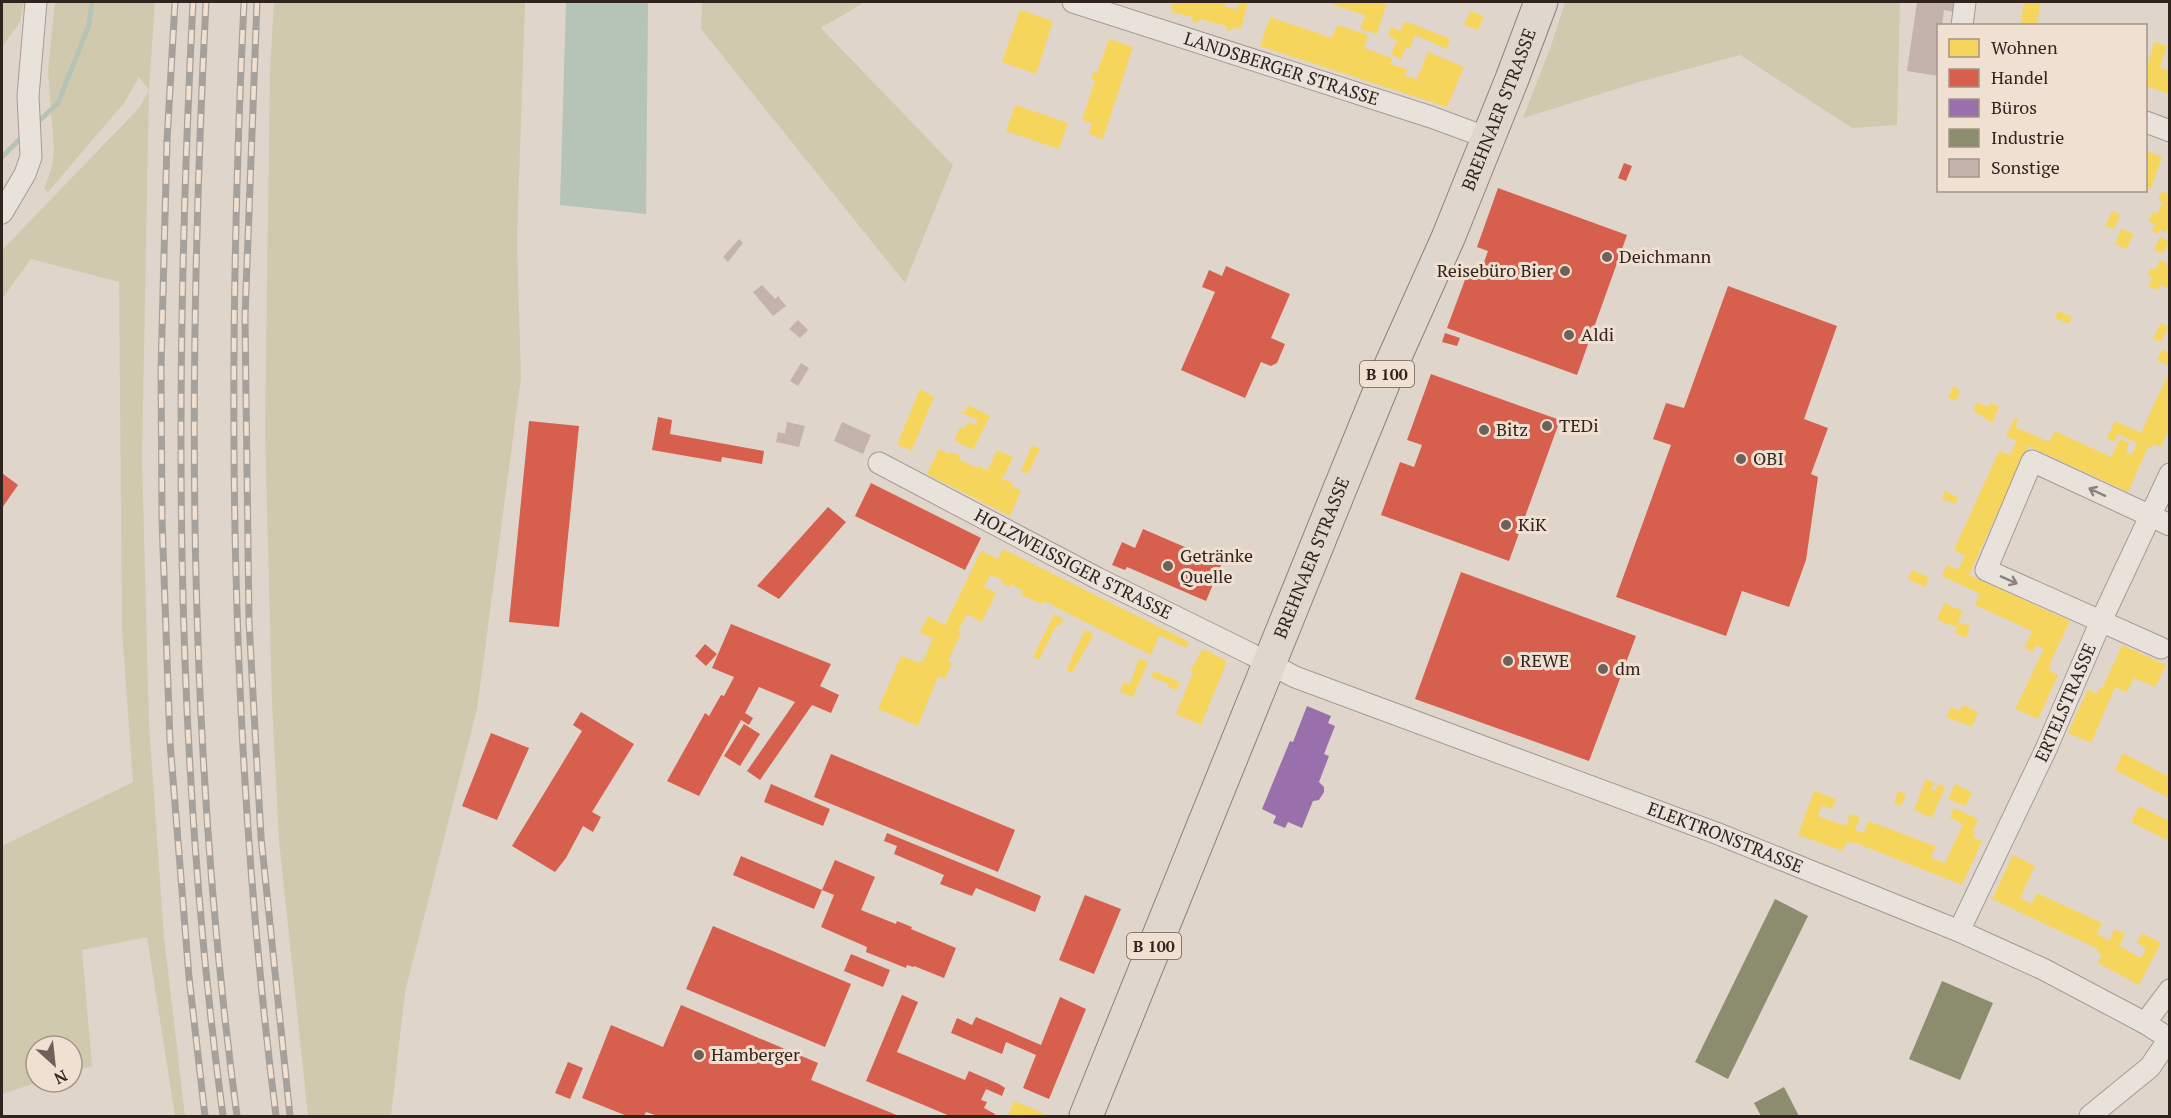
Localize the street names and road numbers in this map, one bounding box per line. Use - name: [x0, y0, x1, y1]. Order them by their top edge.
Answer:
- street label: BREHNAER STRASSE: [1455, 25, 1541, 194]
- street label: LANDSBERGER STRASSE: [1181, 26, 1382, 111]
- road number: B 100: [1360, 361, 1414, 387]
- street label: BREHNAER STRASSE: [1268, 473, 1354, 642]
- street label: HOLZWEISSIGER STRASSE: [971, 503, 1176, 624]
- street label: ERTELSTRASSE: [2029, 639, 2101, 766]
- street label: ELEKTRONSTRASSE: [1644, 796, 1807, 878]
- road number: B 100: [1127, 933, 1181, 959]

